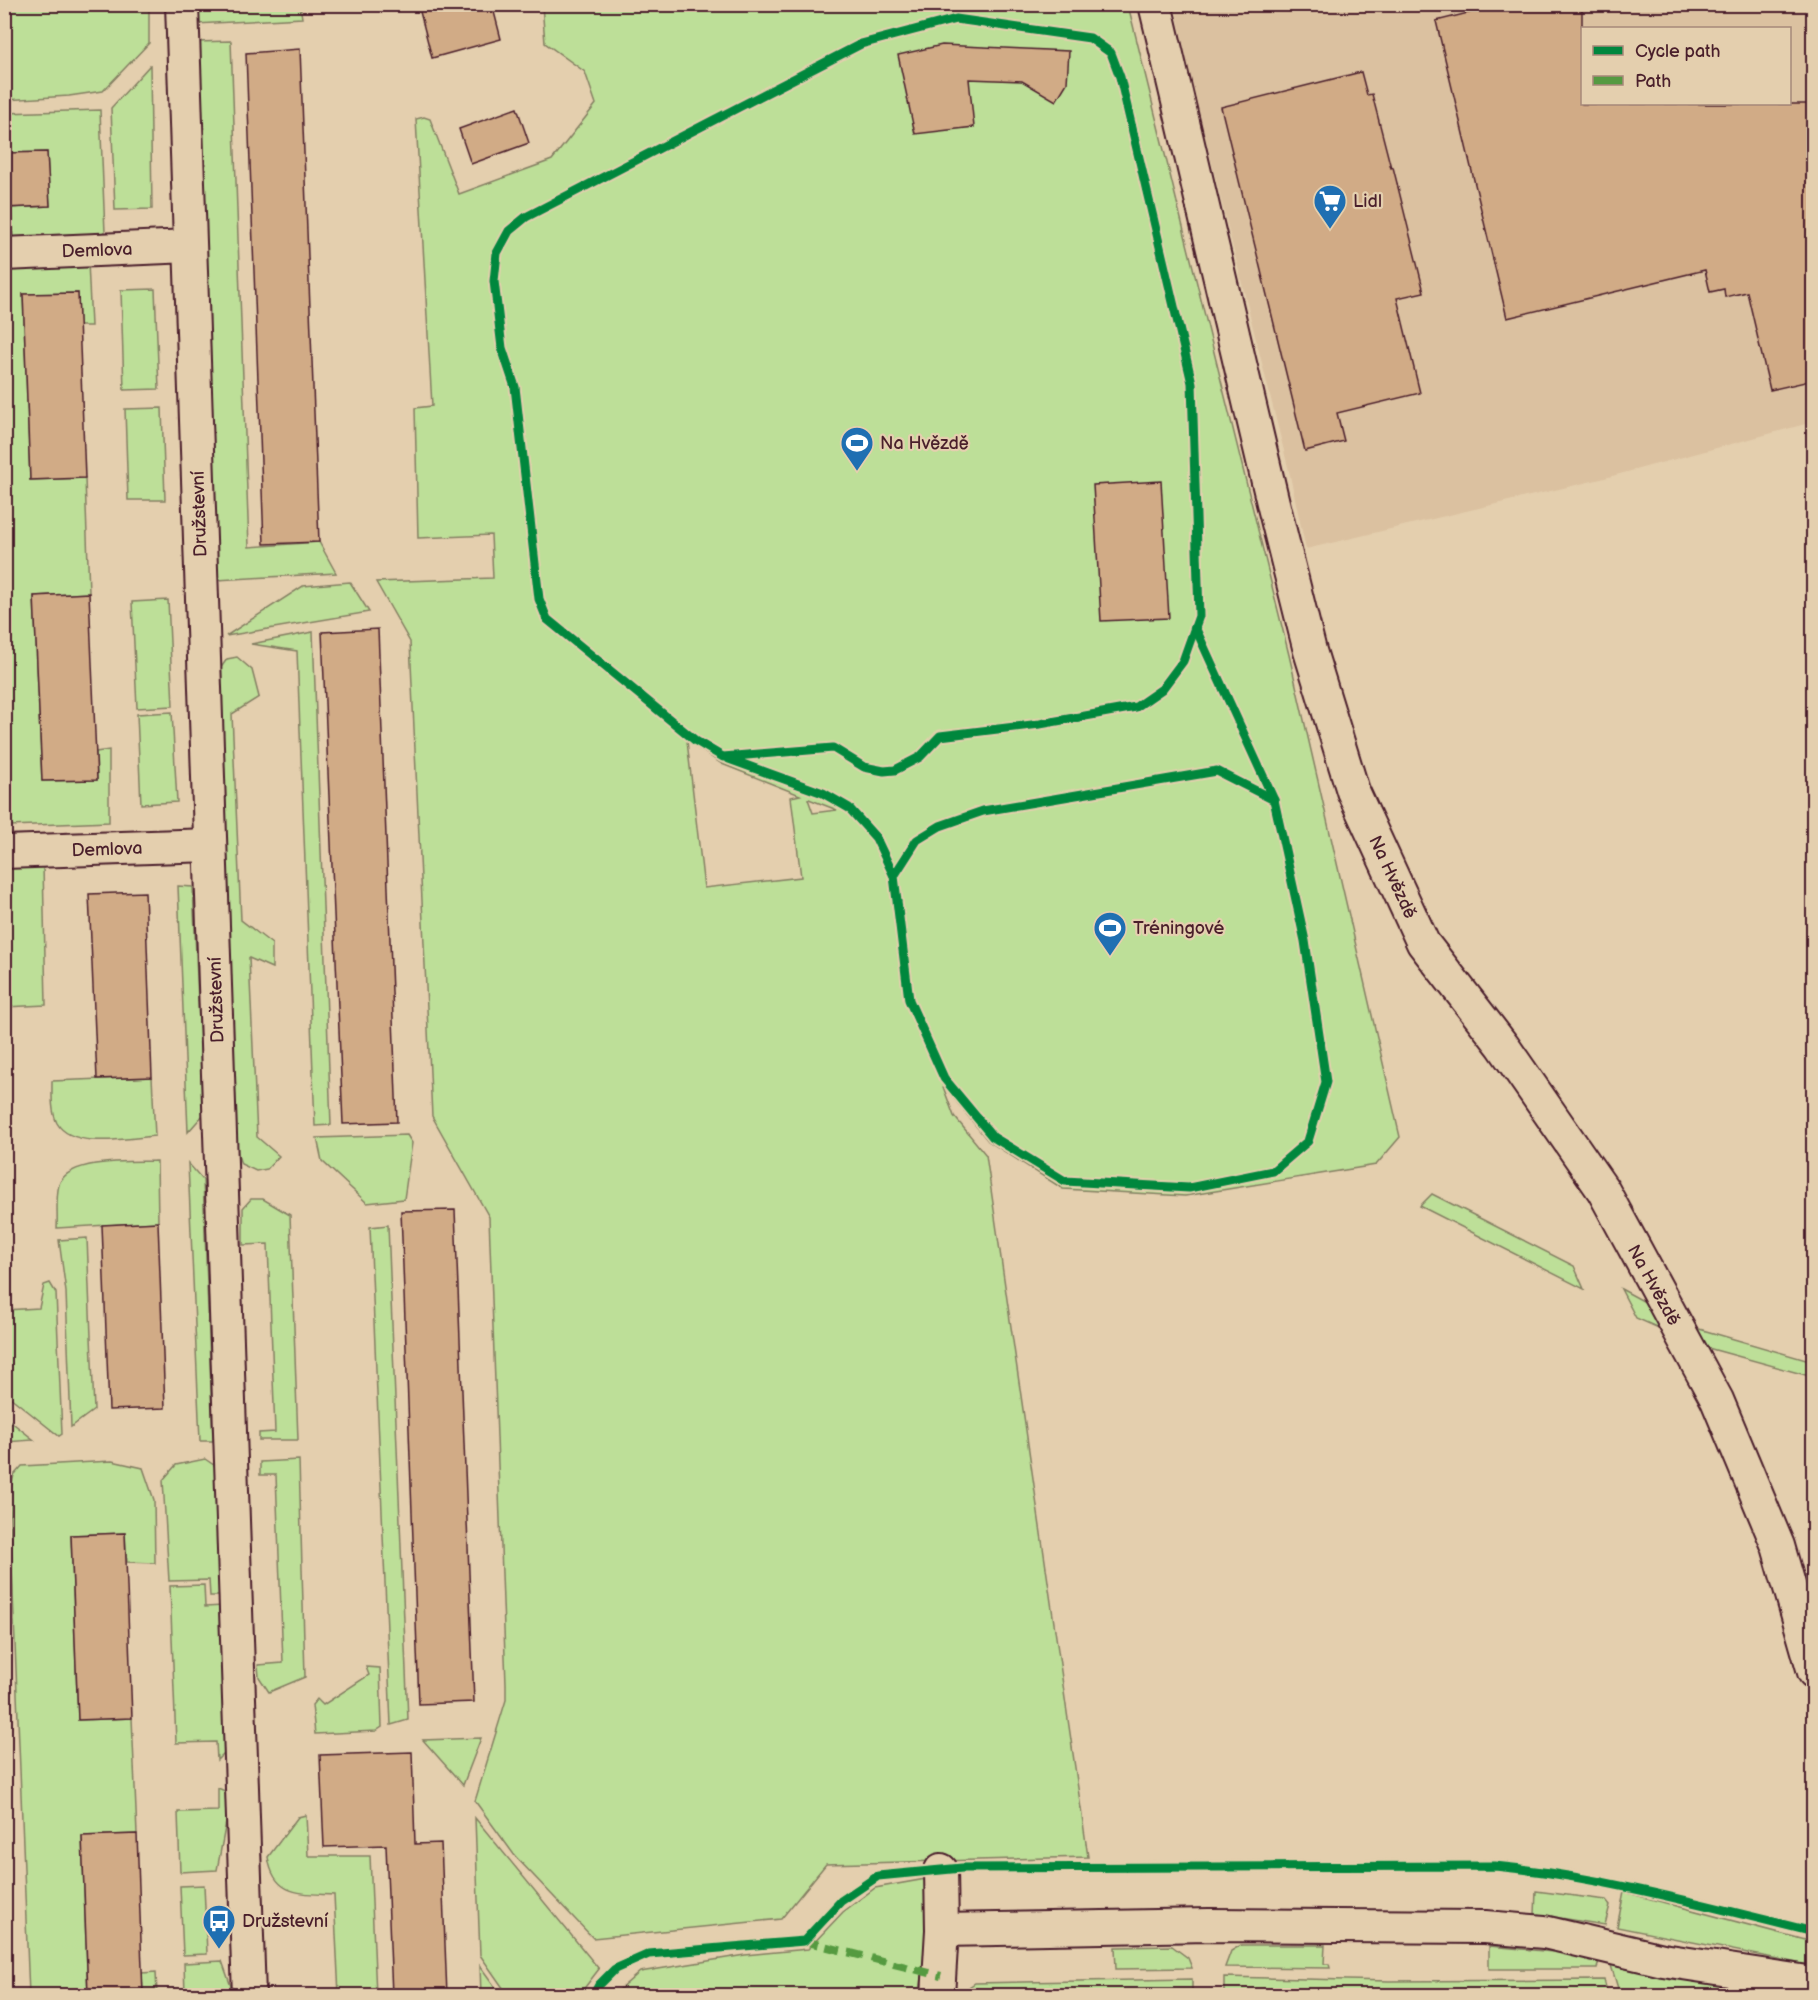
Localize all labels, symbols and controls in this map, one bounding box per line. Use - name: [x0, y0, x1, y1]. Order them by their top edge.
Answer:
- legend: [1581, 27, 1791, 105]
- text: Cycle path: [1635, 41, 1721, 62]
- text: Path: [1635, 71, 1671, 92]
- supermarket icon: Lidl: [1312, 183, 1348, 230]
- place label: Lidl: [1353, 191, 1382, 212]
- street label: Demlova: [61, 239, 133, 262]
- sports icon: Na Hvězdě: [839, 425, 875, 472]
- place label: Na Hvězdě: [880, 433, 969, 454]
- street label: Družstevní: [187, 470, 211, 557]
- street label: Na Hvězdě: [1364, 833, 1421, 922]
- street label: Demlova: [71, 838, 143, 861]
- sports icon: Tréningové: [1092, 910, 1128, 957]
- place label: Tréningové: [1133, 918, 1224, 939]
- street label: Družstevní: [204, 956, 228, 1043]
- street label: Na Hvězdě: [1623, 1241, 1684, 1329]
- bus stop icon: Družstevní: [201, 1903, 237, 1950]
- place label: Družstevní: [242, 1911, 329, 1932]

